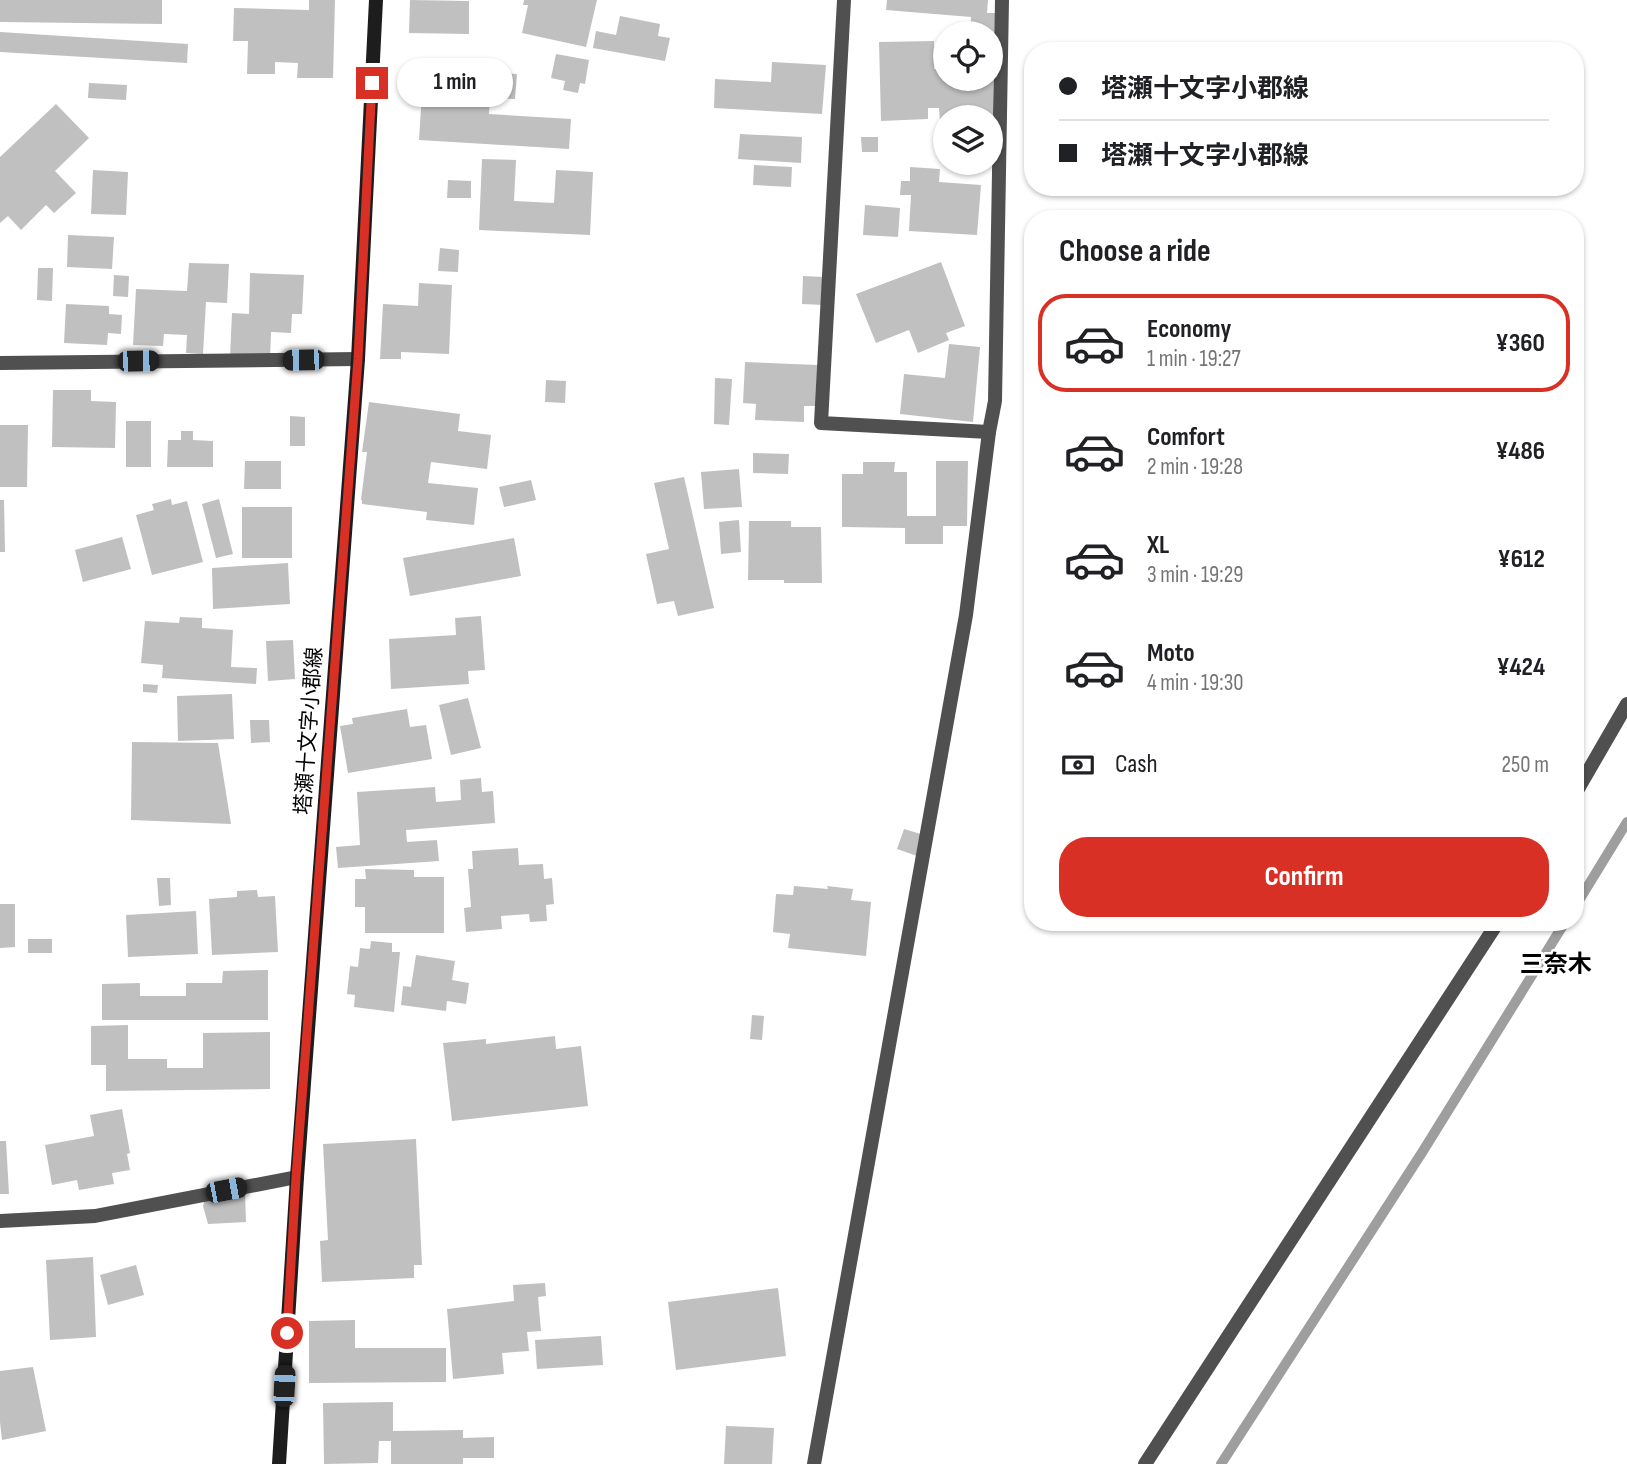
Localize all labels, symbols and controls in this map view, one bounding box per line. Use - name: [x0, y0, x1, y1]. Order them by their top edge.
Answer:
- map controls: [933, 21, 1003, 175]
- button: locate: [933, 21, 1003, 91]
- callout: 1 min: [396, 58, 512, 108]
- route end: [356, 67, 388, 99]
- text: 1 min: [434, 68, 476, 96]
- text: 塔瀬十文字小郡線: [1101, 74, 1309, 105]
- button: layers: [933, 105, 1003, 175]
- text: 塔瀬十文字小郡線: [1101, 141, 1309, 172]
- text: Choose a ride: [1059, 232, 1211, 271]
- icon: car: [1063, 312, 1126, 375]
- text: Economy: [1147, 314, 1231, 345]
- text: ¥360: [1495, 328, 1545, 359]
- text: 1 min · 19:27: [1147, 345, 1241, 373]
- car: [282, 349, 325, 371]
- car: [117, 350, 160, 372]
- icon: car: [1063, 420, 1126, 483]
- text: Comfort: [1147, 422, 1225, 453]
- text: ¥486: [1495, 436, 1545, 467]
- text: 2 min · 19:28: [1147, 453, 1243, 481]
- icon: car: [1063, 528, 1126, 591]
- text: XL: [1147, 530, 1169, 561]
- text: ¥612: [1498, 544, 1545, 575]
- text: 3 min · 19:29: [1147, 561, 1243, 589]
- icon: car: [1063, 636, 1126, 699]
- text: Moto: [1147, 638, 1195, 669]
- street label: 塔瀬十文字小郡線: [291, 646, 327, 816]
- text: ¥424: [1497, 652, 1545, 683]
- text: 4 min · 19:30: [1147, 669, 1244, 697]
- icon: cash: [1059, 746, 1097, 784]
- text: Cash: [1115, 749, 1158, 780]
- text: 250 m: [1502, 751, 1549, 779]
- button: Confirm: [1059, 837, 1549, 917]
- district label: 三奈木: [1520, 950, 1592, 979]
- car: [204, 1176, 249, 1204]
- route start: [271, 1317, 303, 1349]
- car: [273, 1364, 296, 1408]

